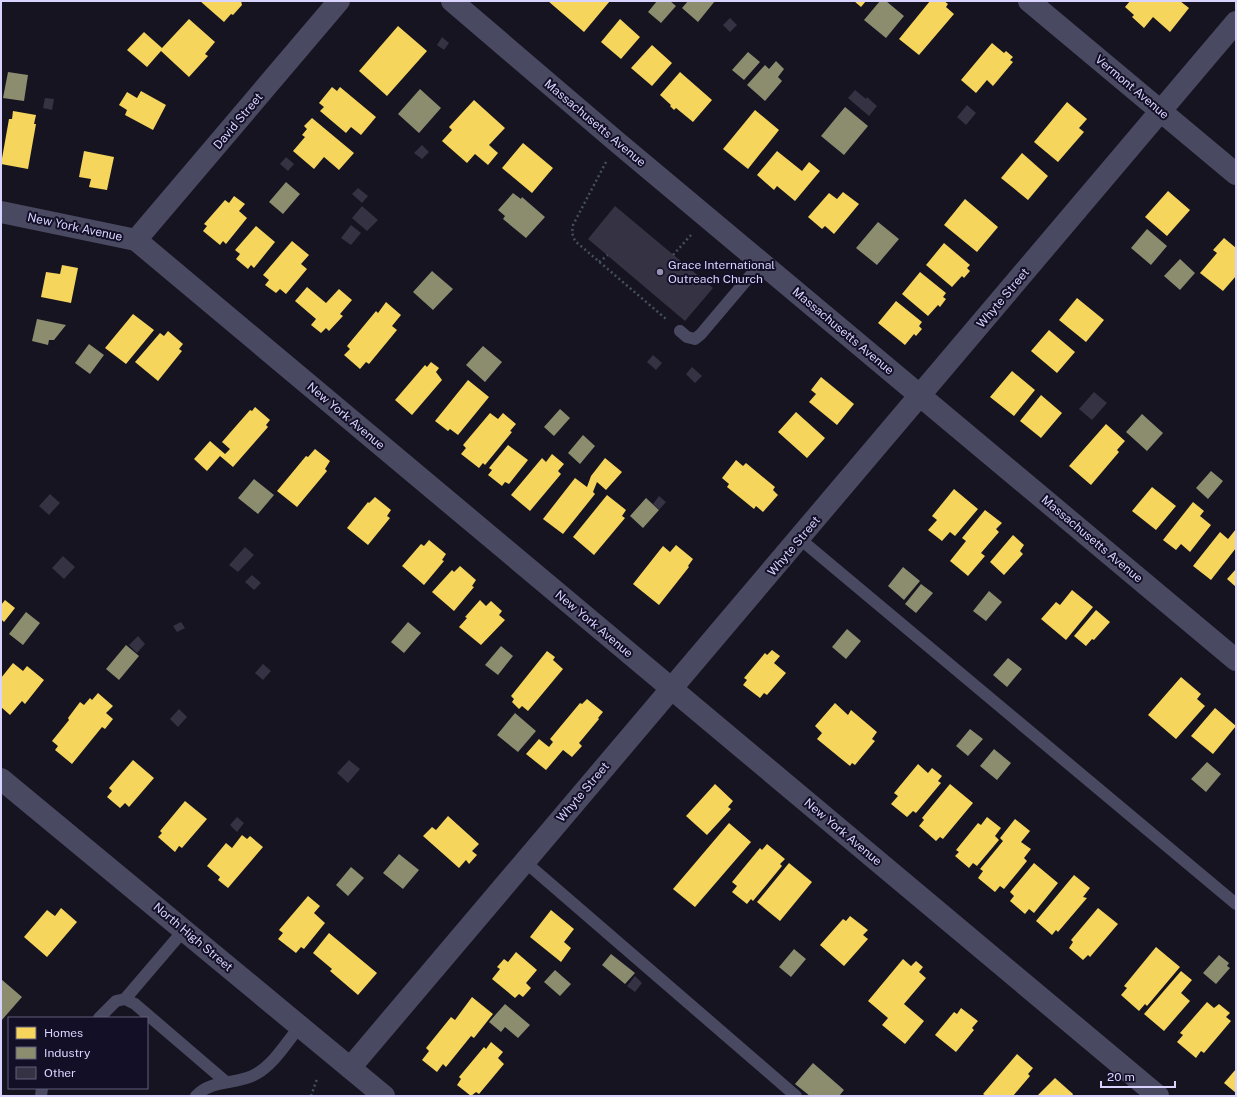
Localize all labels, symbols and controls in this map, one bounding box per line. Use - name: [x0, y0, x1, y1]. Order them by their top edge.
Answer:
- street label: Vermont Avenue: [1092, 52, 1172, 122]
- street label: Massachusetts Avenue: [542, 77, 649, 170]
- street label: David Street: [210, 90, 266, 152]
- street label: New York Avenue: [26, 210, 124, 244]
- place label: Grace International Outreach Church: [668, 258, 775, 286]
- street label: Whyte Street: [974, 265, 1032, 331]
- marker: Grace International Outreach Church: [655, 267, 665, 277]
- street label: Massachusetts Avenue: [790, 285, 897, 378]
- street label: New York Avenue: [304, 380, 388, 453]
- street label: Massachusetts Avenue: [1039, 493, 1146, 586]
- street label: Whyte Street: [765, 513, 823, 579]
- street label: New York Avenue: [552, 588, 636, 661]
- street label: Whyte Street: [554, 759, 612, 825]
- street label: New York Avenue: [801, 796, 885, 869]
- street label: North High Street: [150, 900, 236, 974]
- legend: [8, 1017, 148, 1089]
- text: Homes: [44, 1026, 83, 1040]
- text: Industry: [44, 1046, 91, 1060]
- scale bar: [1101, 1063, 1175, 1089]
- text: Other: [44, 1066, 76, 1080]
- text: 20 m: [1107, 1070, 1135, 1084]

